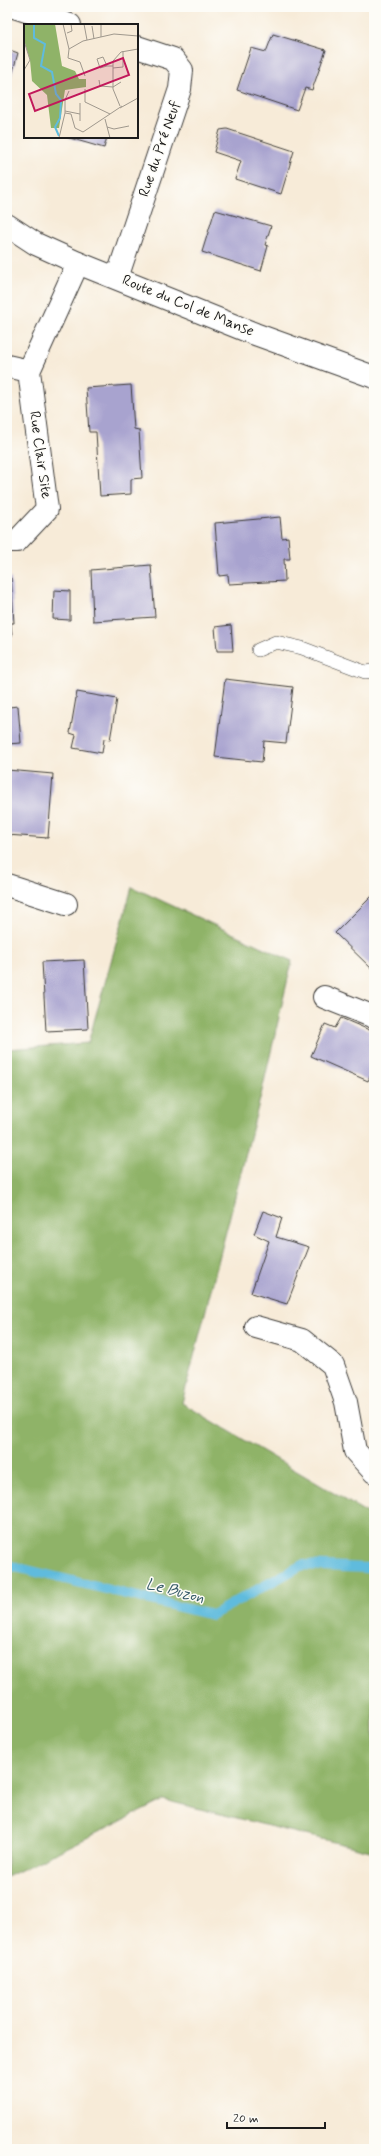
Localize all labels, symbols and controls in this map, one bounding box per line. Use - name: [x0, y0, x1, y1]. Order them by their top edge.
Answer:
- inset map: [24, 24, 138, 138]
- street label: Rue du Pré Neuf: [134, 98, 186, 200]
- street label: Route du Col de Manse: [119, 270, 257, 342]
- street label: Rue Clair Site: [24, 410, 56, 500]
- water label: Le Buzon: [143, 1574, 207, 1608]
- scale bar: [227, 2104, 325, 2130]
- text: 20 m: [233, 2111, 259, 2127]

